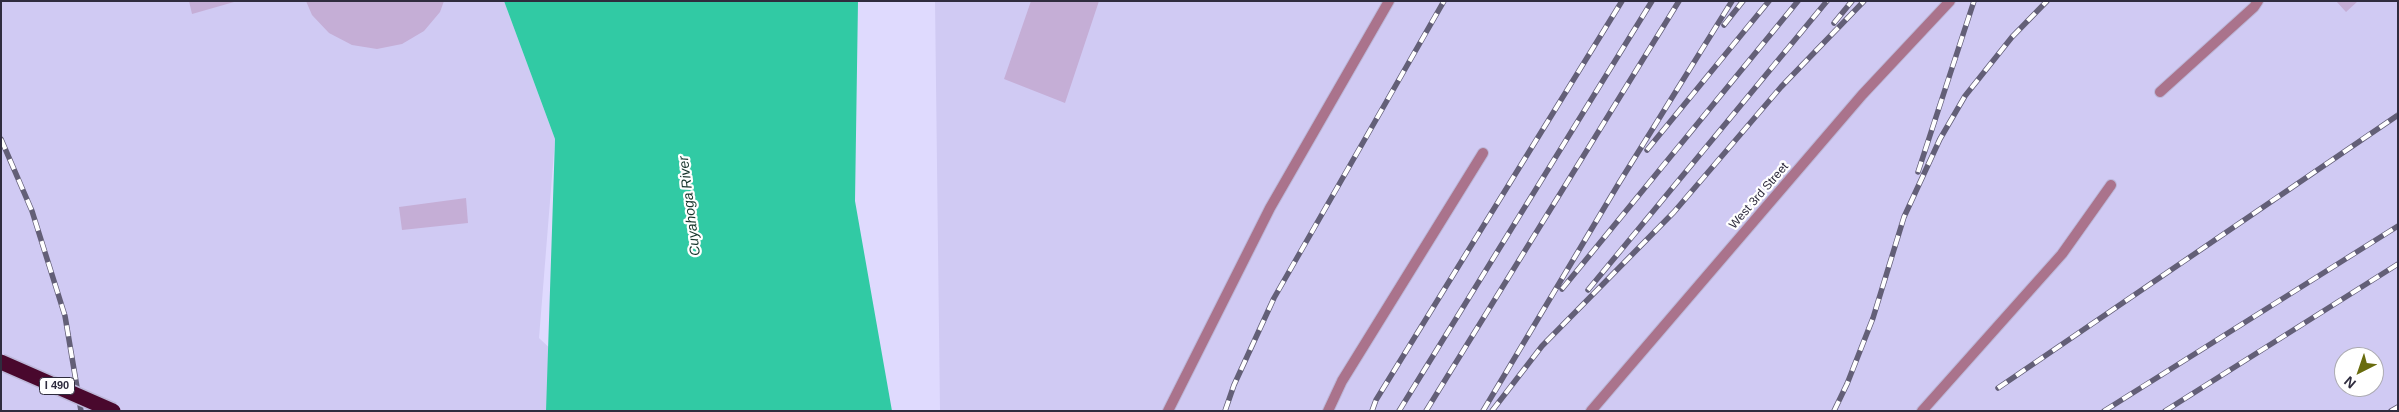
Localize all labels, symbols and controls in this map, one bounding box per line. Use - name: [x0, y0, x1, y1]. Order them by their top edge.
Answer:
- water label: Cuyahoga River: [676, 155, 704, 257]
- street label: West 3rd Street: [1726, 160, 1792, 232]
- north arrow: [2334, 347, 2384, 397]
- text: N: [2341, 373, 2359, 392]
- road number: I 490: [40, 378, 74, 394]

